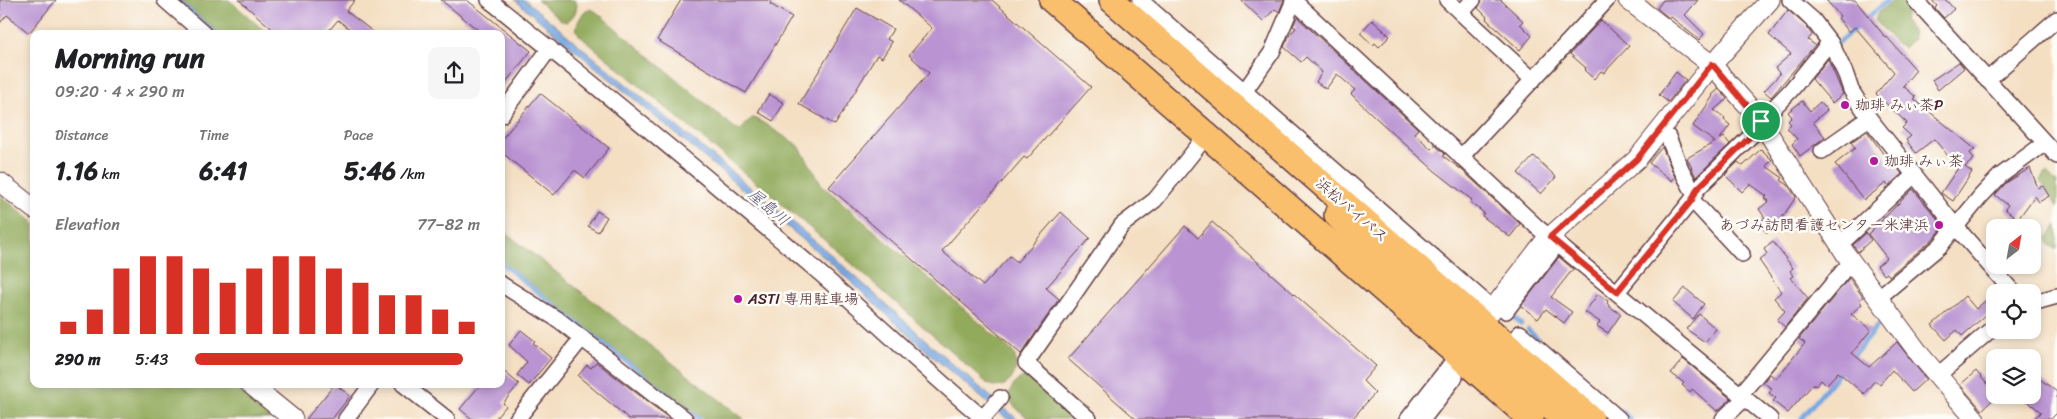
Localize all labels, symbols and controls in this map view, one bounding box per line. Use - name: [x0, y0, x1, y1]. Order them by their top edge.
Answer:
- text: Morning run: [55, 33, 205, 82]
- button: share: [428, 47, 480, 99]
- text: 09:20 · 4 × 290 m: [55, 77, 185, 106]
- place label: 珈琲 みぃ茶P: [1855, 92, 1943, 118]
- marker: 珈琲 みぃ茶P: [1839, 99, 1851, 111]
- pin: [1740, 100, 1782, 142]
- icon: arrive: [1747, 107, 1775, 135]
- text: Distance: [55, 123, 108, 148]
- text: Time: [199, 123, 229, 148]
- text: Pace: [344, 123, 373, 148]
- text: 1.16: [55, 148, 98, 193]
- text: 6:41: [199, 148, 247, 193]
- text: 5:46: [344, 148, 396, 193]
- place label: 珈琲 みぃ茶: [1884, 148, 1963, 174]
- marker: 珈琲 みぃ茶: [1868, 155, 1880, 167]
- text: km: [98, 162, 120, 187]
- text: /km: [396, 162, 425, 187]
- street label: 浜松バイパス: [1310, 171, 1394, 249]
- water label: 屋島川: [741, 180, 797, 234]
- text: Elevation: [55, 210, 120, 239]
- text: 77–82 m: [417, 210, 480, 239]
- place label: あづみ訪問看護センター米津浜: [1720, 212, 1929, 238]
- marker: あづみ訪問看護センター米津浜: [1933, 219, 1945, 231]
- north arrow: [1986, 219, 2041, 274]
- map controls: [1986, 219, 2041, 404]
- button: locate: [1986, 284, 2041, 339]
- place label: ASTI 専用駐車場: [747, 286, 859, 312]
- marker: ASTI 専用駐車場: [732, 293, 744, 305]
- text: 290 m: [55, 345, 101, 374]
- text: 5:43: [135, 345, 168, 374]
- button: layers: [1986, 349, 2041, 404]

